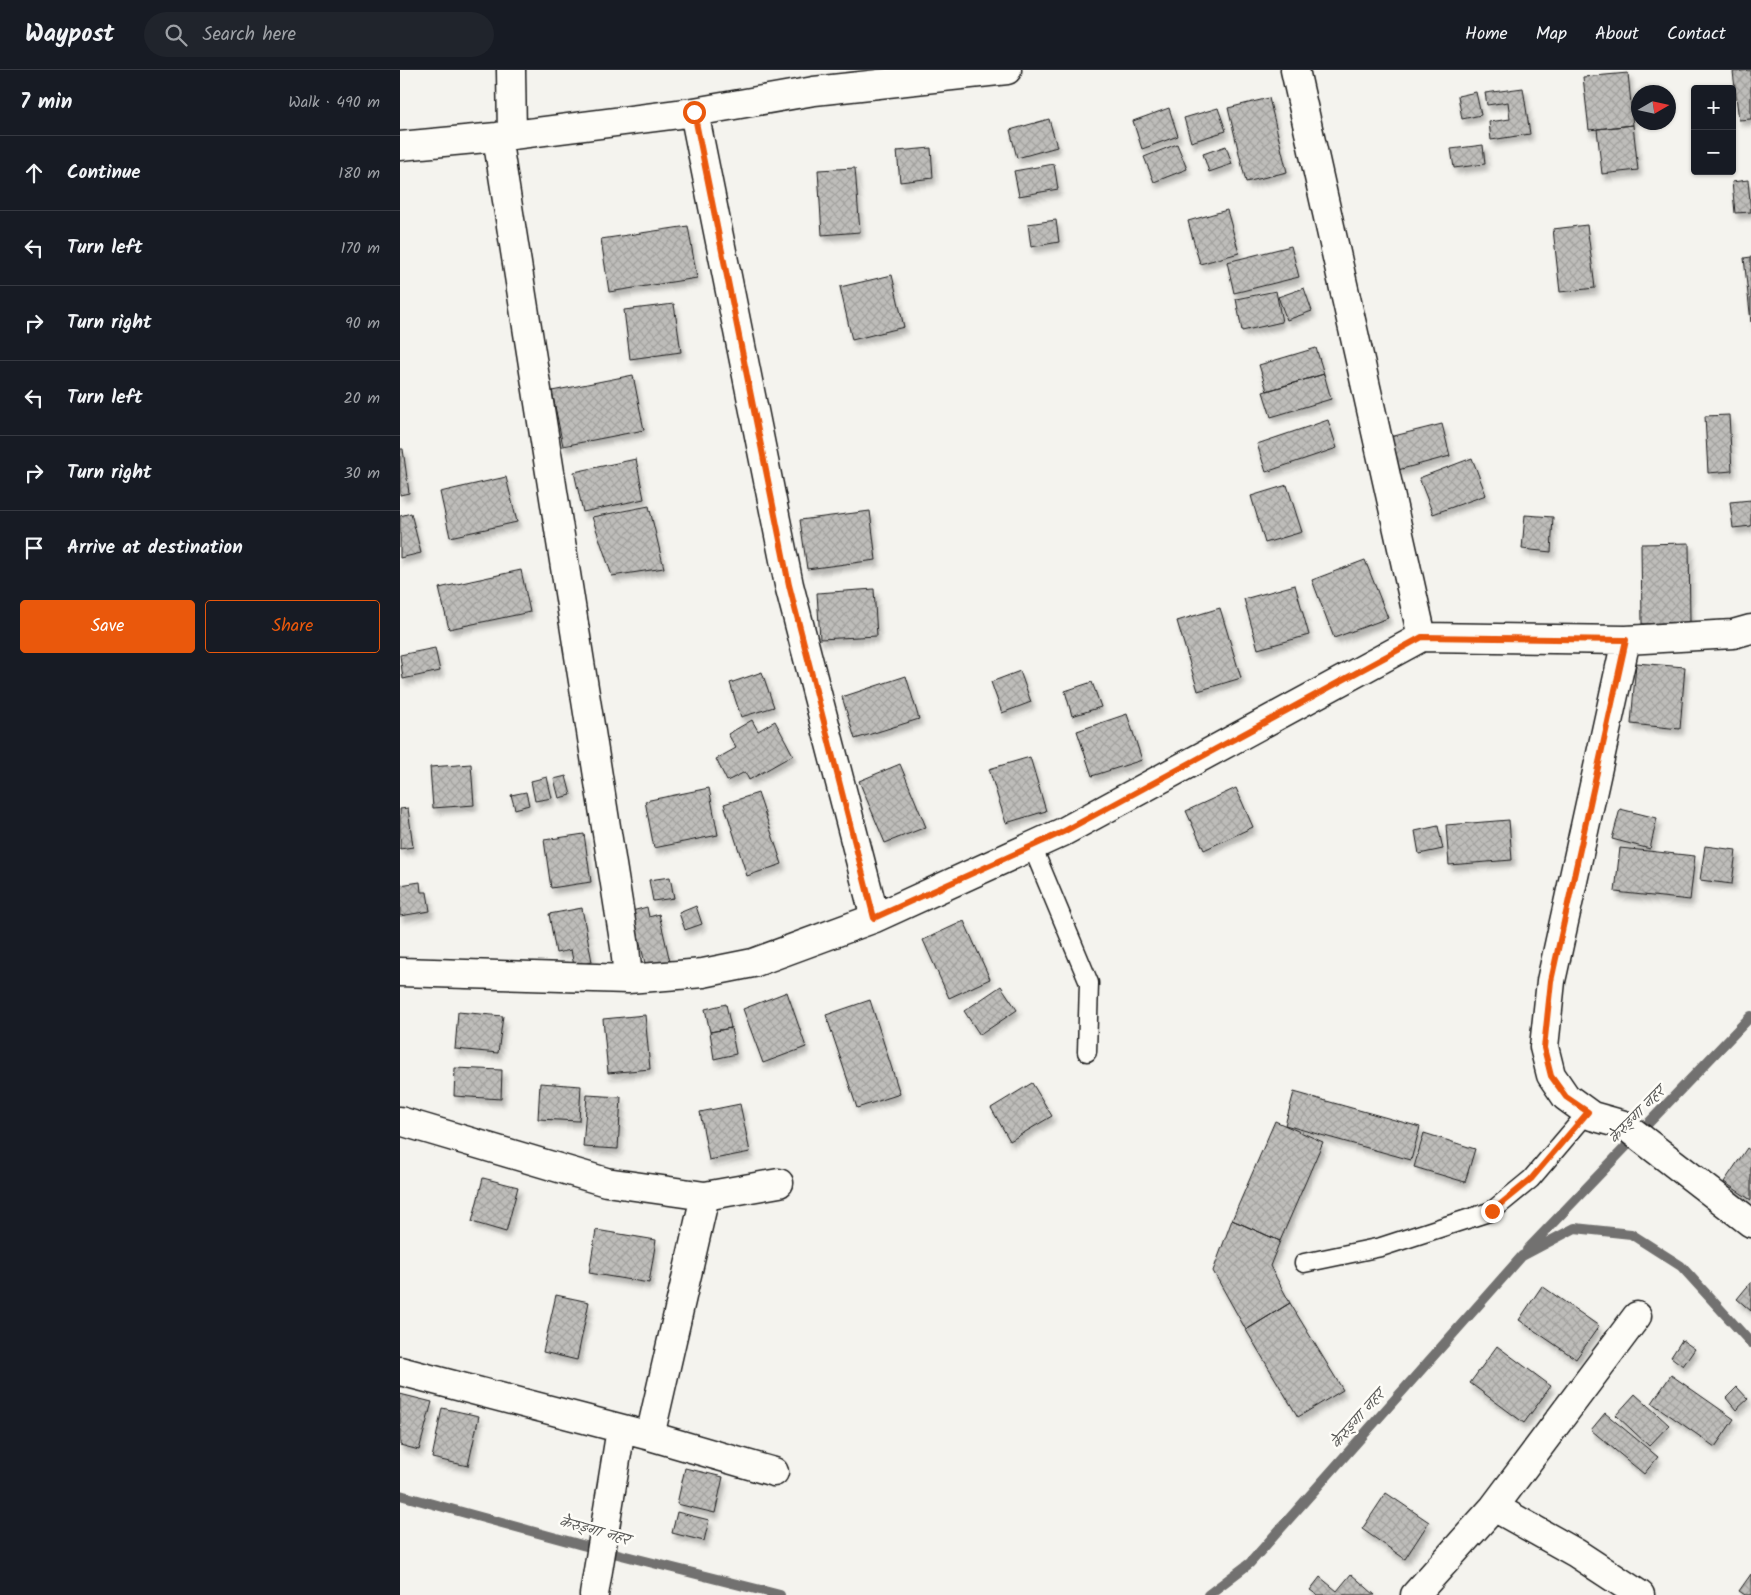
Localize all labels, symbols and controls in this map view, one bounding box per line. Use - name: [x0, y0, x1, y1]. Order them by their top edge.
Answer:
- search box: [144, 12, 494, 57]
- text: Waypost: [25, 15, 114, 54]
- text: Search here: [202, 20, 296, 50]
- text: Home: [1465, 20, 1508, 49]
- text: Map: [1536, 20, 1567, 49]
- text: About: [1595, 20, 1639, 49]
- text: Contact: [1667, 20, 1726, 49]
- icon: search: [162, 21, 190, 49]
- north arrow: [1631, 85, 1676, 130]
- map controls: [1691, 85, 1736, 175]
- button: +: [1691, 85, 1736, 130]
- text: 7 min: [20, 86, 72, 119]
- text: Walk · 490 m: [288, 90, 380, 115]
- route start: [683, 101, 706, 124]
- button: −: [1691, 130, 1736, 175]
- text: Continue: [67, 158, 140, 188]
- icon: ahead: [20, 159, 48, 187]
- text: 180 m: [338, 161, 380, 186]
- text: Turn left: [67, 233, 142, 263]
- icon: left: [20, 234, 48, 262]
- text: 170 m: [340, 236, 380, 261]
- text: Turn right: [67, 308, 152, 338]
- icon: right: [20, 309, 48, 337]
- text: 90 m: [345, 311, 380, 336]
- text: Turn left: [67, 383, 142, 413]
- icon: left: [20, 384, 48, 412]
- text: 20 m: [344, 386, 380, 411]
- text: Turn right: [67, 458, 152, 488]
- icon: right: [20, 459, 48, 487]
- text: 30 m: [344, 461, 380, 486]
- text: Arrive at destination: [67, 533, 243, 563]
- icon: arrive: [20, 534, 48, 562]
- button: Save: [20, 600, 195, 653]
- button: Share: [205, 600, 380, 653]
- water label: केेरुङ्गा नहर: [1603, 1078, 1674, 1150]
- route end: [1481, 1200, 1504, 1223]
- water label: केेरुङ्गा नहर: [1325, 1381, 1394, 1455]
- water label: केेरुङ्गा नहर: [556, 1510, 637, 1553]

